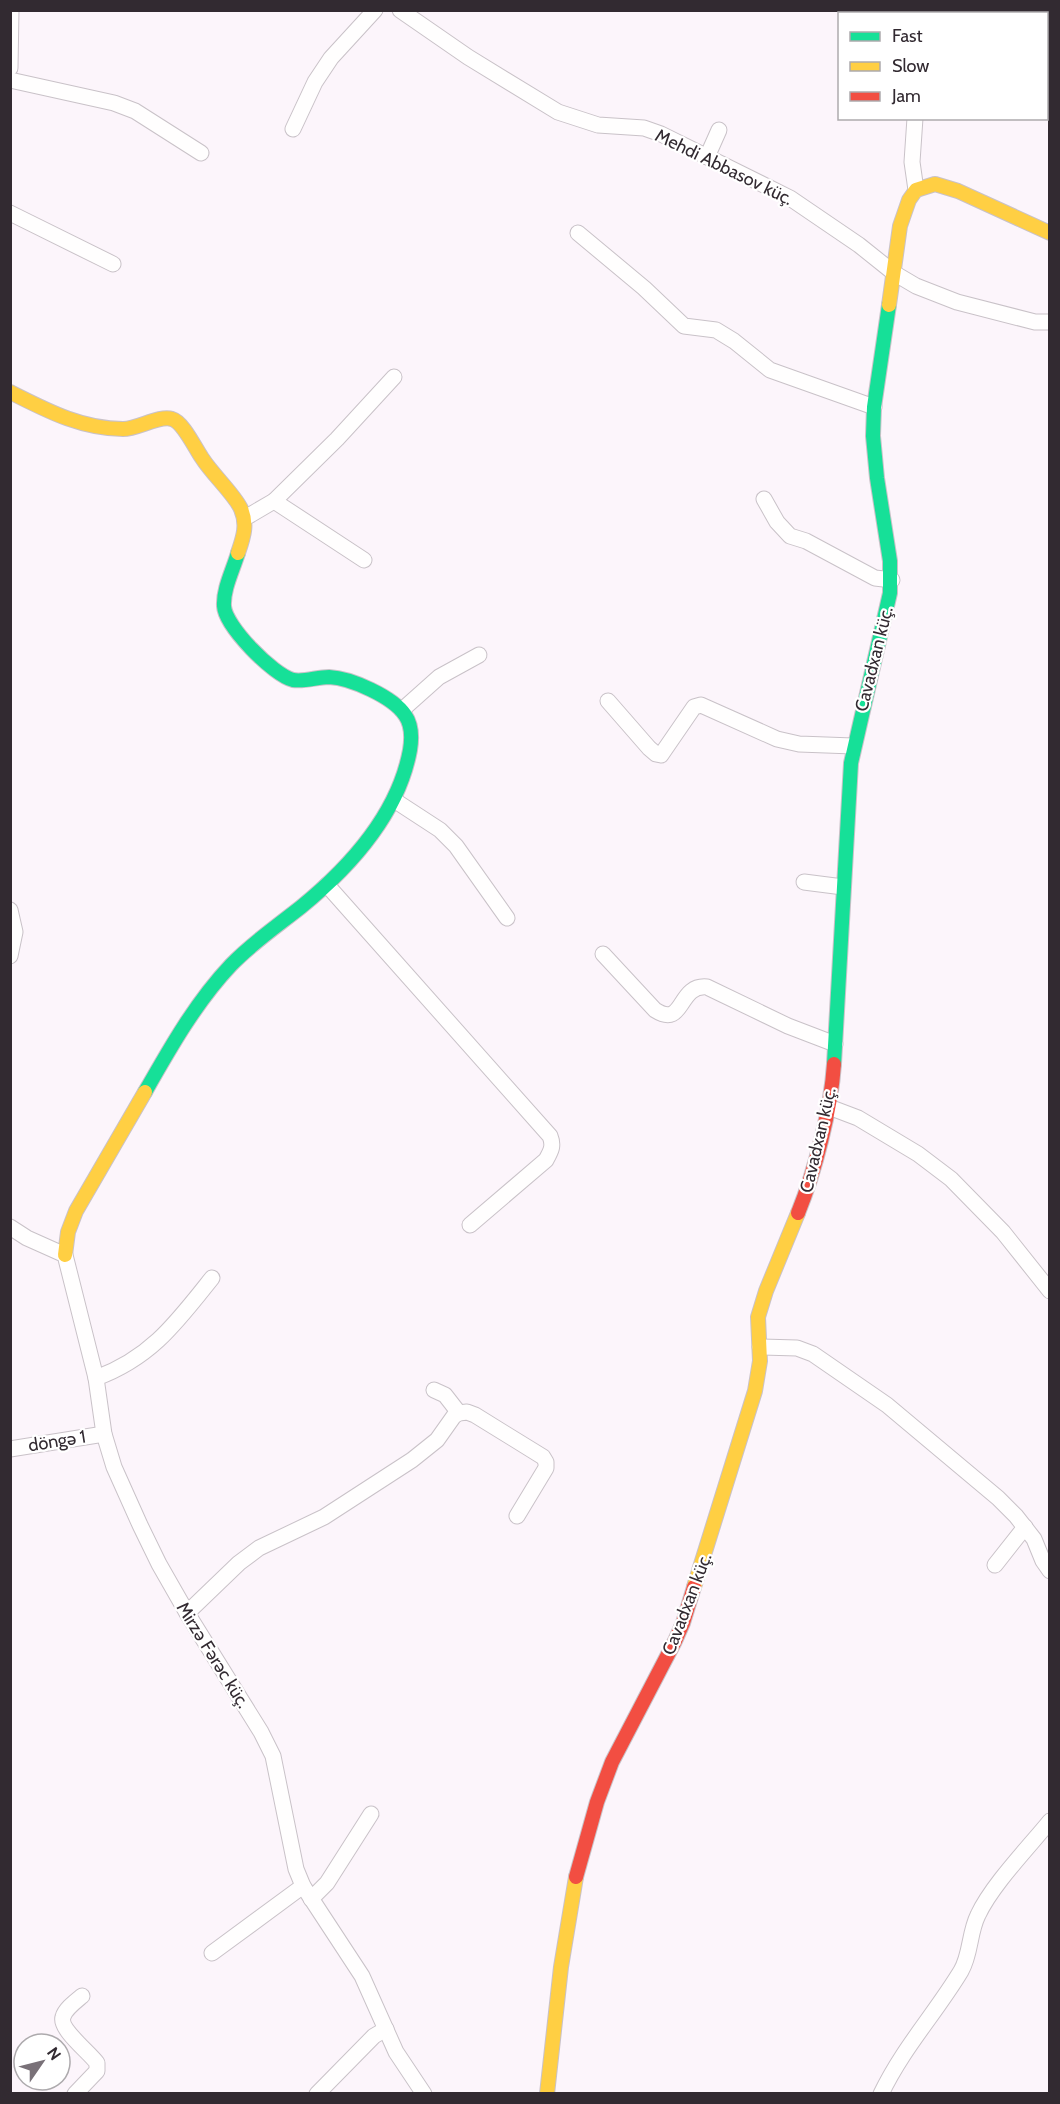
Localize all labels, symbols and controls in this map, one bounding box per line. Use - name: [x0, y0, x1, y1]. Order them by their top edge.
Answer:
- legend: [838, 12, 1048, 120]
- text: Fast: [892, 25, 923, 47]
- text: Slow: [892, 55, 929, 77]
- text: Jam: [891, 85, 921, 107]
- street label: Mehdi Abbasov küç.: [652, 124, 796, 210]
- street label: Cavadxan küç.: [850, 604, 898, 714]
- street label: Cavadxan küç.: [795, 1085, 841, 1195]
- street label: döngə 1: [27, 1426, 87, 1456]
- street label: Cavadxan küç.: [657, 1550, 717, 1658]
- street label: Mirzə Fərəc küç.: [172, 1598, 254, 1712]
- north arrow: [12, 2032, 72, 2092]
- text: N: [43, 2044, 65, 2064]

